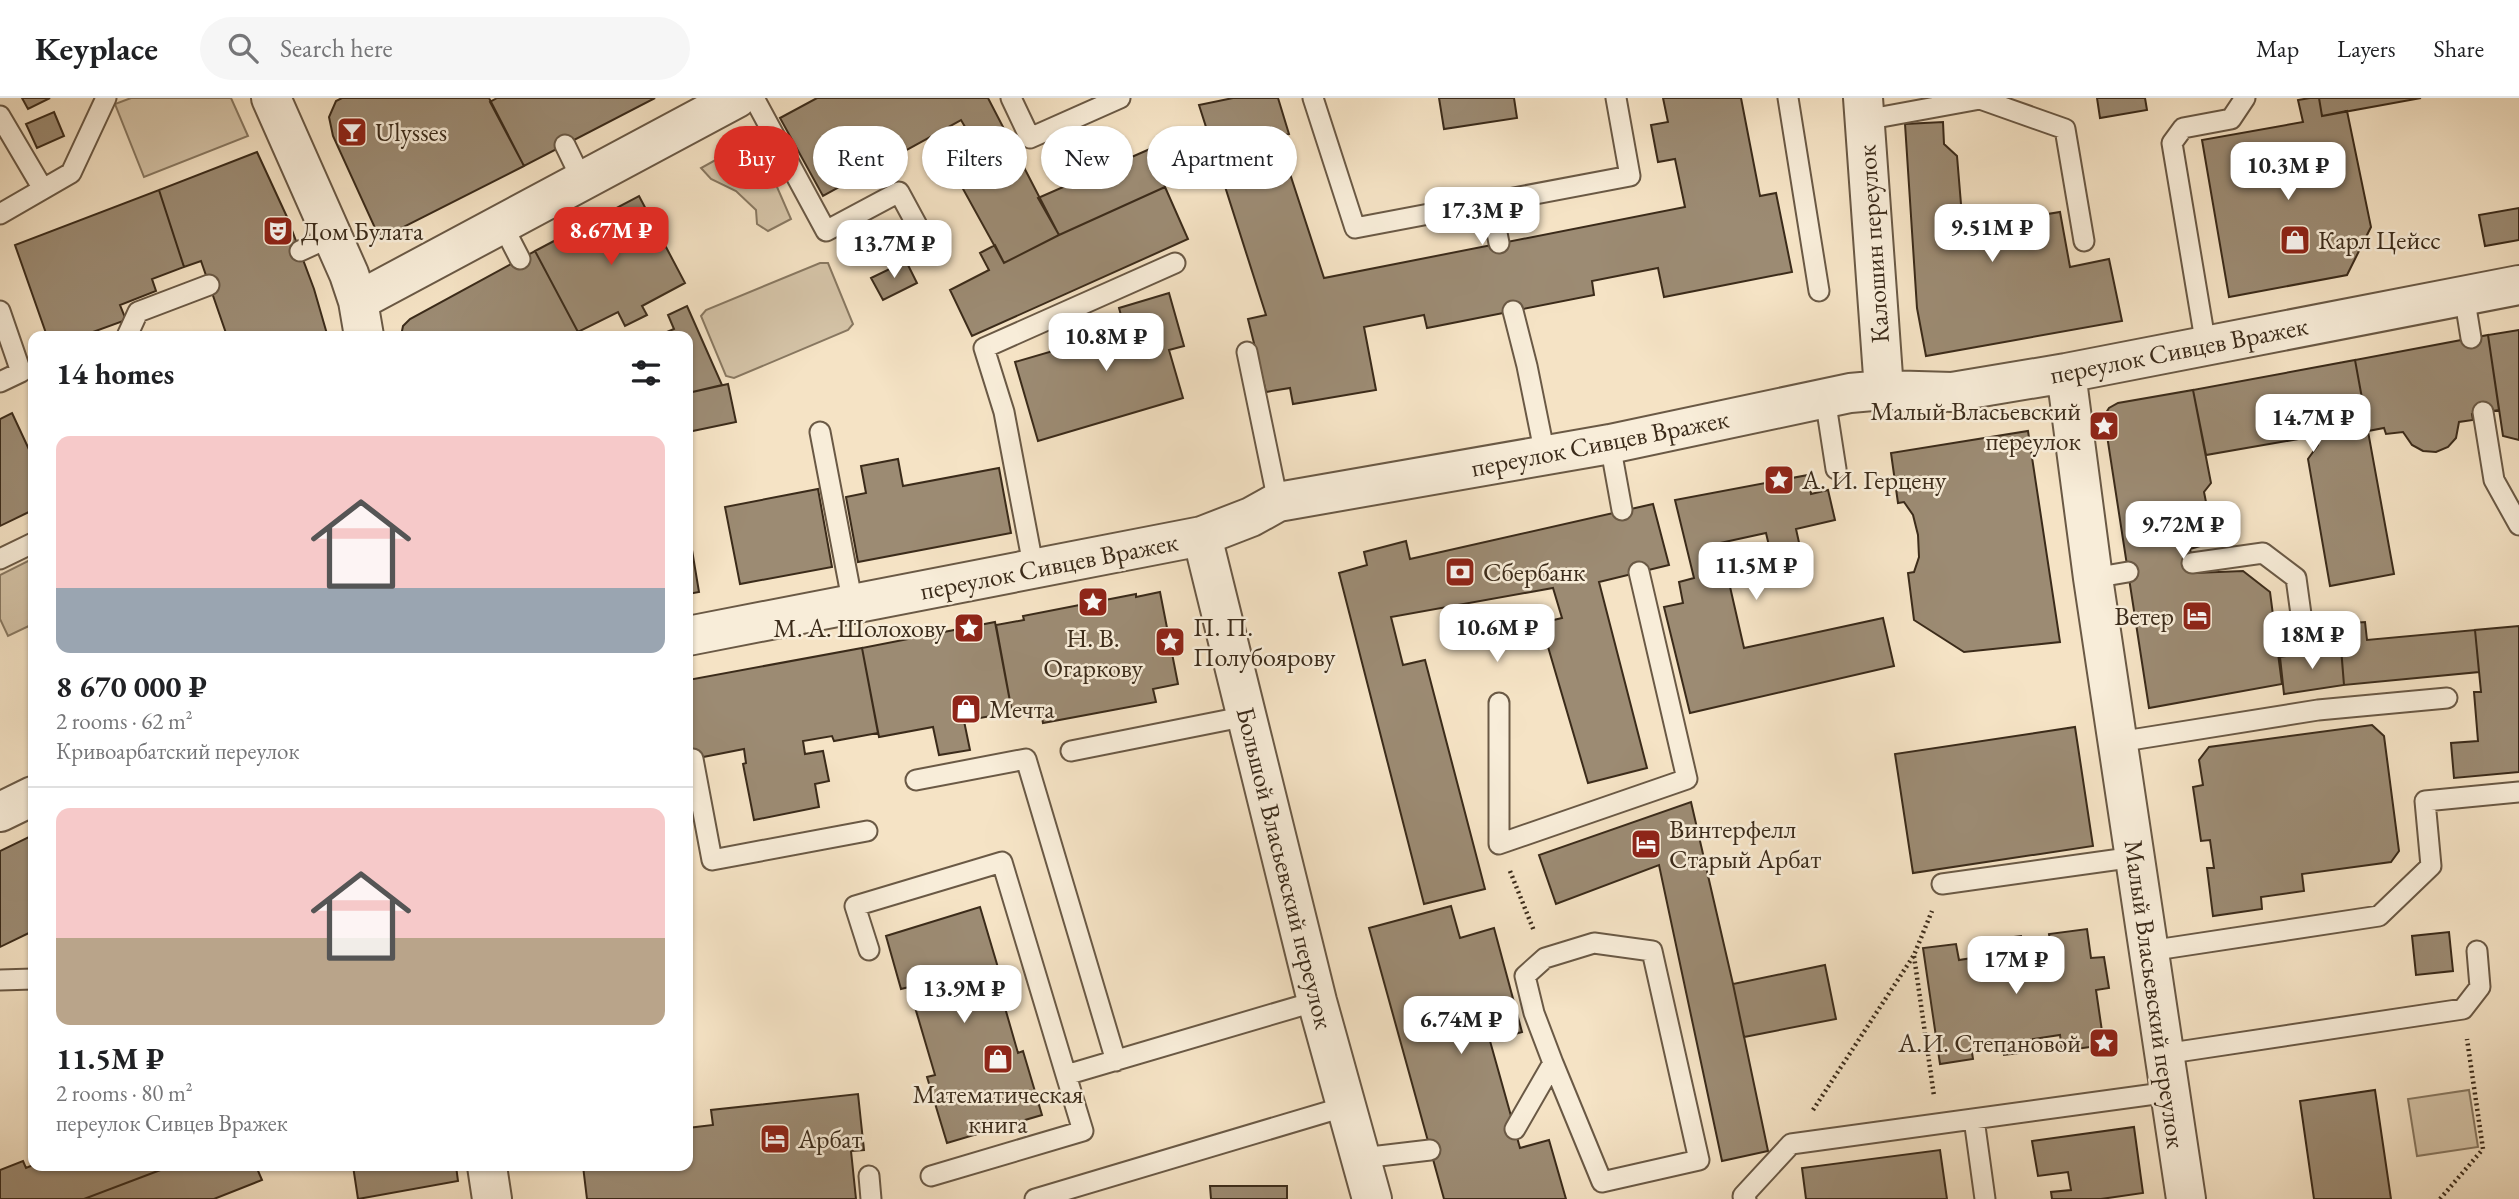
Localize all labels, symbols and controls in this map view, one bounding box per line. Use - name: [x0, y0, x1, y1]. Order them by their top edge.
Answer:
- search box: [200, 17, 690, 80]
- text: Keyplace: [35, 27, 158, 70]
- icon: search: [224, 29, 262, 67]
- text: Search here: [280, 31, 393, 65]
- text: Map: [2256, 33, 2299, 64]
- text: Layers: [2337, 33, 2396, 64]
- text: Share: [2434, 33, 2484, 64]
- bar icon: Ulysses: [335, 115, 369, 149]
- place label: Ulysses: [375, 115, 447, 149]
- chip: Buy: [714, 126, 799, 189]
- chip: Rent: [813, 126, 908, 189]
- chip: Filters: [922, 126, 1027, 189]
- chip: New: [1041, 126, 1133, 189]
- chip: Apartment: [1147, 126, 1297, 189]
- pin: 10.3M ₽: [2223, 142, 2353, 202]
- street label: Калошин переулок: [1849, 143, 1897, 344]
- text: 10.3M ₽: [2247, 150, 2329, 180]
- pin: 17.3M ₽: [1417, 188, 1547, 247]
- text: 17.3M ₽: [1441, 195, 1523, 225]
- pin: 9.51M ₽: [1927, 204, 2057, 264]
- pin: 8.67M ₽: [546, 208, 676, 267]
- text: 9.51M ₽: [1951, 212, 2033, 242]
- theatre icon: Дом Булата: [261, 214, 295, 248]
- place label: Дом Булата: [301, 214, 424, 248]
- text: 8.67M ₽: [570, 215, 652, 245]
- pin: 13.7M ₽: [829, 220, 959, 280]
- shop icon: Карл Цейсс: [2278, 223, 2312, 257]
- place label: Карл Цейсс: [2318, 223, 2441, 257]
- text: 13.7M ₽: [853, 228, 935, 258]
- street label: переулок Сивцев Вражек: [2047, 308, 2311, 392]
- pin: 10.8M ₽: [1041, 314, 1171, 373]
- text: 10.8M ₽: [1065, 321, 1147, 351]
- text: 14 homes: [56, 354, 174, 393]
- icon: filters: [627, 354, 665, 392]
- place label: Малый Власьевский переулок: [1870, 394, 2082, 458]
- pin: 14.7M ₽: [2248, 394, 2378, 454]
- street label: переулок Сивцев Вражек: [1468, 401, 1732, 485]
- text: 14.7M ₽: [2272, 402, 2354, 432]
- place icon: Малый Власьевский переулок: [2087, 409, 2121, 443]
- place icon: А. И. Герцену: [1762, 463, 1796, 497]
- place label: А. И. Герцену: [1801, 463, 1947, 497]
- icon: home: [298, 481, 424, 607]
- pin: 9.72M ₽: [2118, 502, 2248, 561]
- text: 9.72M ₽: [2142, 509, 2224, 539]
- street label: переулок Сивцев Вражек: [917, 524, 1181, 608]
- pin: 11.5M ₽: [1691, 542, 1821, 602]
- text: 11.5M ₽: [1715, 550, 1797, 580]
- bank icon: Сбербанк: [1443, 555, 1477, 589]
- place label: Сбербанк: [1483, 555, 1586, 589]
- place icon: Н. В. Огаркову: [1076, 585, 1110, 619]
- place label: Ветер: [2114, 599, 2174, 633]
- hotel icon: Ветер: [2180, 599, 2214, 633]
- pin: 10.6M ₽: [1432, 604, 1562, 664]
- place label: П. П. Полубоярову: [1193, 610, 1336, 674]
- place label: М. А. Шолохову: [773, 611, 947, 645]
- place icon: М. А. Шолохову: [952, 611, 986, 645]
- text: 10.6M ₽: [1456, 612, 1538, 642]
- pin: 18M ₽: [2263, 612, 2361, 671]
- text: 18M ₽: [2279, 619, 2345, 649]
- place label: Н. В. Огаркову: [1043, 621, 1143, 685]
- place icon: П. П. Полубоярову: [1153, 625, 1187, 659]
- text: 8 670 000 ₽: [56, 667, 207, 706]
- shop icon: Мечта: [949, 692, 983, 726]
- place label: Мечта: [989, 692, 1055, 726]
- street label: Большой Власьевский переулок: [1229, 704, 1342, 1033]
- text: 2 rooms · 62 m²: [56, 706, 193, 736]
- text: Кривоарбатский переулок: [56, 736, 299, 766]
- place label: Винтерфелл Старый Арбат: [1669, 812, 1821, 876]
- hotel icon: Винтерфелл Старый Арбат: [1629, 827, 1663, 861]
- street label: Малый Власьевский переулок: [2117, 838, 2194, 1151]
- icon: home: [298, 853, 424, 979]
- pin: 17M ₽: [1967, 936, 2065, 996]
- text: 17M ₽: [1983, 944, 2049, 974]
- pin: 13.9M ₽: [899, 965, 1029, 1025]
- text: 13.9M ₽: [923, 973, 1005, 1003]
- pin: 6.74M ₽: [1396, 996, 1526, 1056]
- text: 6.74M ₽: [1420, 1004, 1502, 1034]
- place label: А.И. Степановой: [1897, 1026, 2081, 1060]
- place icon: А.И. Степановой: [2087, 1026, 2121, 1060]
- text: 11.5M ₽: [56, 1039, 164, 1078]
- shop icon: Математическая книга: [981, 1042, 1015, 1076]
- place label: Математическая книга: [913, 1077, 1083, 1141]
- text: 2 rooms · 80 m²: [56, 1078, 193, 1108]
- text: переулок Сивцев Вражек: [56, 1108, 288, 1138]
- hotel icon: Арбат: [758, 1122, 792, 1156]
- place label: Арбат: [797, 1122, 863, 1156]

